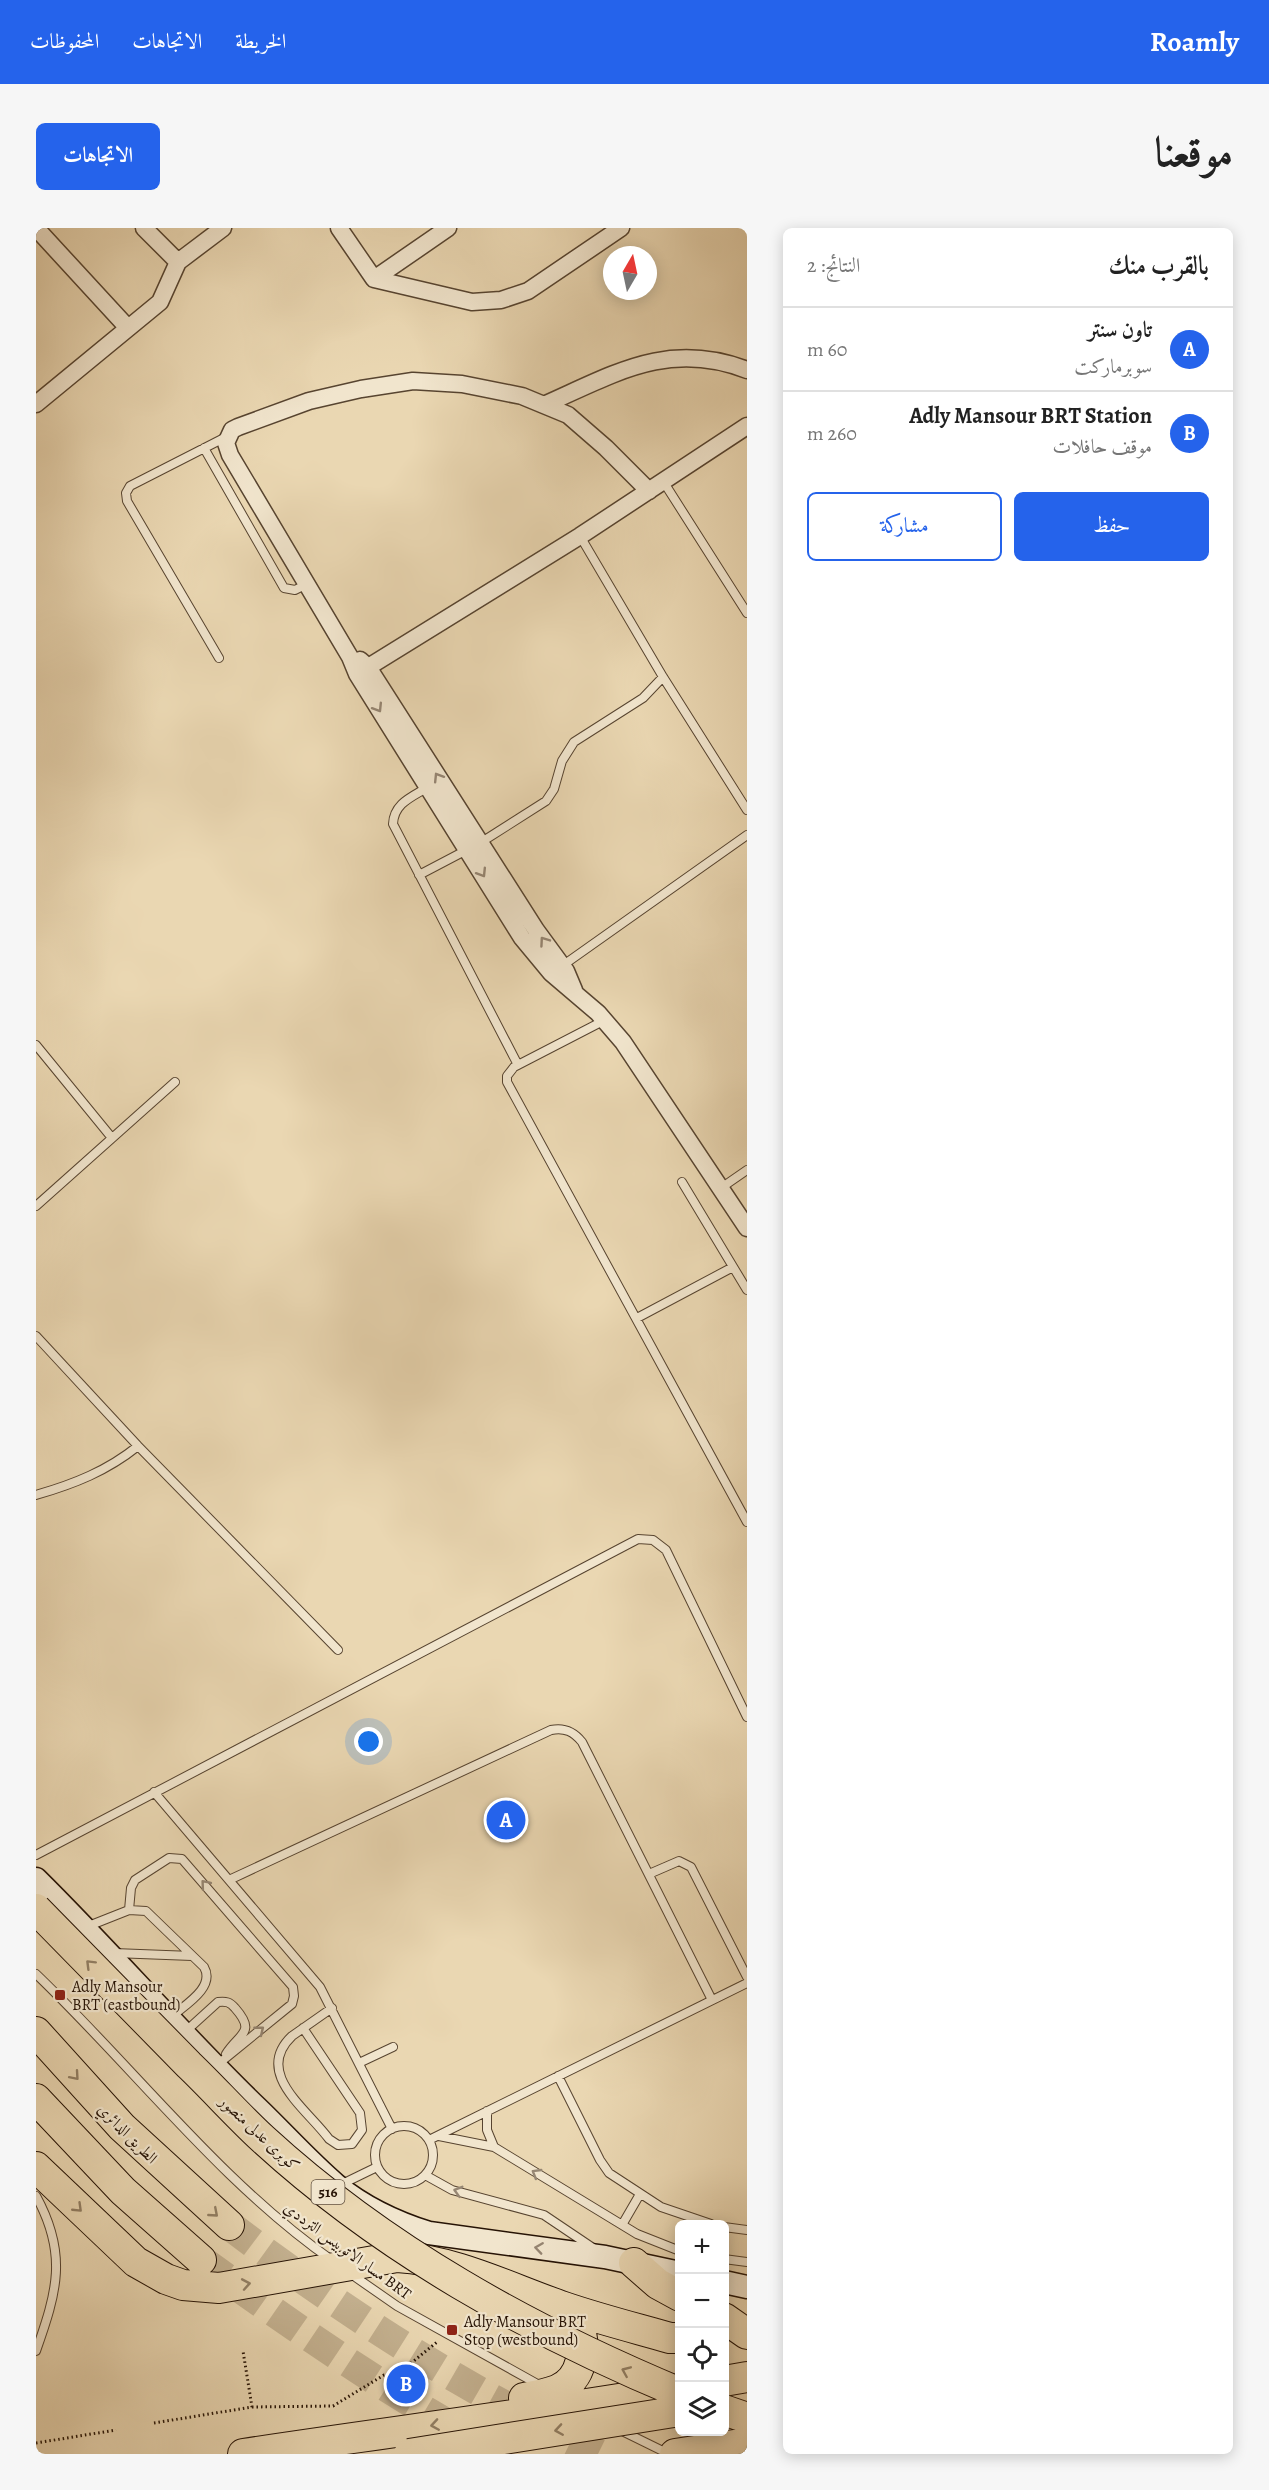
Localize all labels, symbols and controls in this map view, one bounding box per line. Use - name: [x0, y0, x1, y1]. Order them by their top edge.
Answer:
- text: Roamly: [1150, 23, 1239, 61]
- text: المحفوظات: [30, 27, 99, 55]
- text: الاتجاهات: [132, 27, 202, 55]
- text: الخريطة: [235, 27, 286, 55]
- button: الاتجاهات: [36, 123, 160, 190]
- text: موقعنا: [1155, 123, 1233, 180]
- north arrow: [603, 246, 657, 300]
- text: بالقرب منك: [1108, 248, 1209, 283]
- text: النتائج: 2: [807, 252, 860, 279]
- text: تاون سنتر: [1088, 315, 1152, 345]
- text: 60 m: [807, 336, 848, 363]
- text: A: [1183, 336, 1196, 363]
- text: سوبرماركت: [1074, 353, 1152, 380]
- text: Adly Mansour BRT Station: [909, 401, 1152, 431]
- text: 260 m: [807, 420, 857, 447]
- text: B: [1183, 420, 1196, 447]
- text: موقف حافلات: [1052, 433, 1152, 460]
- button: مشاركة: [807, 492, 1002, 561]
- button: حفظ: [1014, 492, 1209, 561]
- one-way arrow: [371, 701, 382, 712]
- one-way arrow: [434, 773, 445, 784]
- one-way arrow: [474, 867, 486, 877]
- one-way arrow: [540, 937, 551, 948]
- your location: [354, 1727, 383, 1756]
- pin: A: [486, 1798, 526, 1842]
- one-way arrow: [201, 1880, 212, 1891]
- one-way arrow: [86, 1961, 97, 1971]
- place label: Adly Mansour BRT (eastbound): [71, 1976, 180, 2016]
- marker: Adly Mansour BRT (eastbound): [53, 1988, 67, 2002]
- one-way arrow: [253, 2027, 264, 2038]
- one-way arrow: [67, 2070, 78, 2081]
- street label: كوبرى عدلى منصور: [213, 2089, 304, 2177]
- street label: الطريق الدائري: [92, 2099, 162, 2169]
- one-way arrow: [532, 2169, 542, 2181]
- road number: 516: [312, 2180, 344, 2204]
- one-way arrow: [454, 2186, 464, 2199]
- street label: مسار الاتوبيس الترددي BRT: [278, 2197, 416, 2306]
- one-way arrow: [71, 2201, 82, 2212]
- one-way arrow: [207, 2205, 218, 2216]
- map controls: [675, 2220, 729, 2436]
- button: +: [675, 2220, 729, 2274]
- one-way arrow: [535, 2242, 544, 2255]
- button: −: [675, 2274, 729, 2328]
- one-way arrow: [241, 2278, 250, 2290]
- place label: Adly Mansour BRT Stop (westbound): [463, 2311, 586, 2351]
- marker: Adly Mansour BRT Stop (westbound): [445, 2323, 459, 2337]
- button: locate: [675, 2328, 729, 2382]
- pin: B: [386, 2362, 425, 2406]
- one-way arrow: [621, 2366, 632, 2378]
- button: layers: [675, 2382, 729, 2436]
- one-way arrow: [430, 2418, 440, 2431]
- one-way arrow: [555, 2423, 565, 2436]

